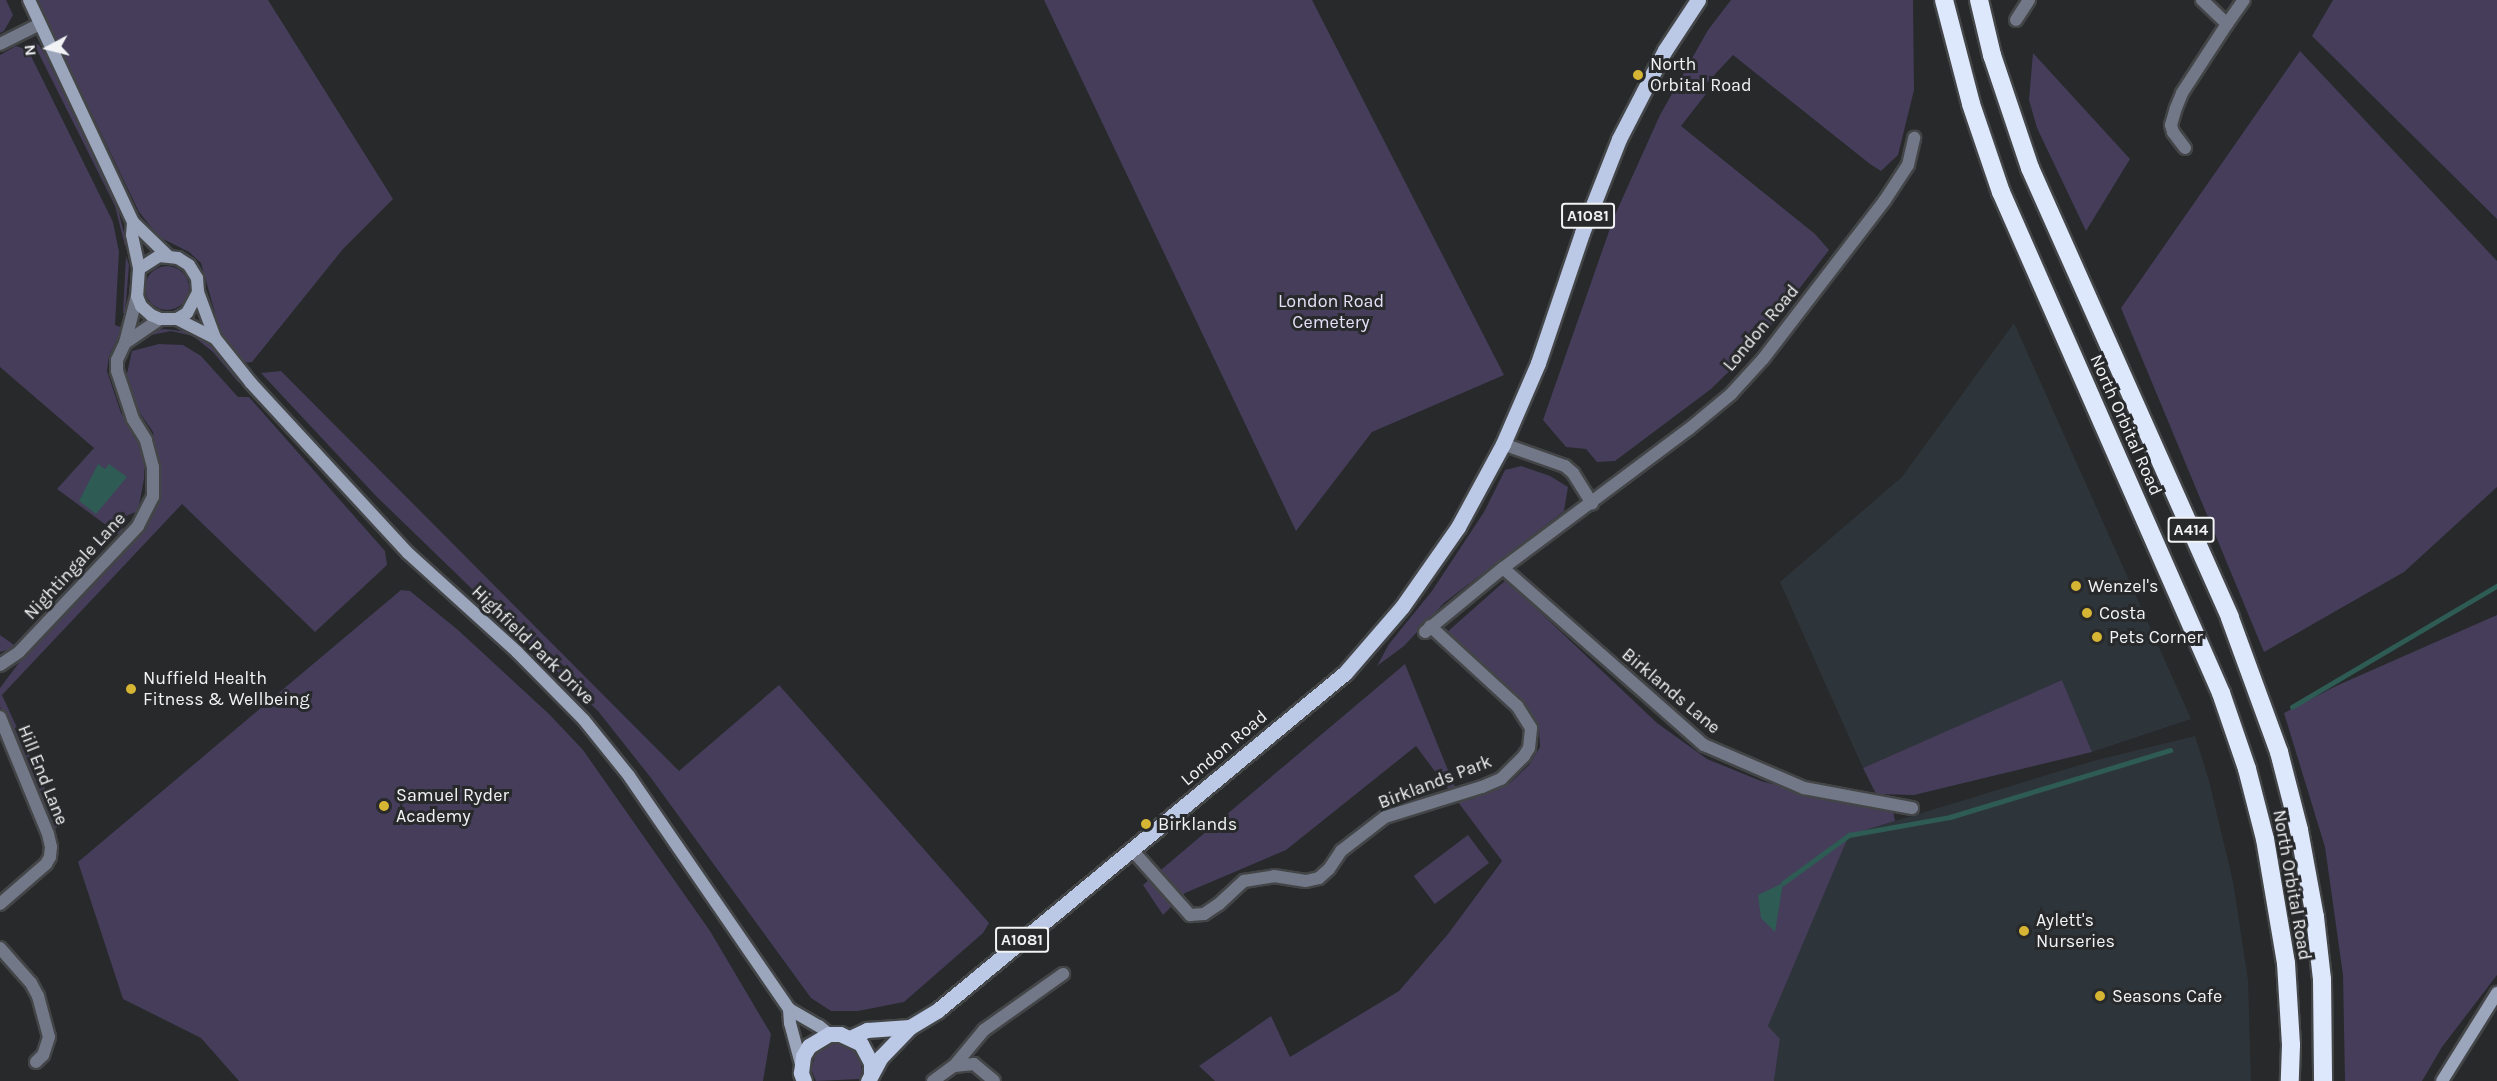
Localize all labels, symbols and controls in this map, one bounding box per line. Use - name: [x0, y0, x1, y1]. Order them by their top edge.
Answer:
- north arrow: [18, 18, 78, 78]
- text: N: [20, 43, 40, 57]
- place label: North Orbital Road: [1650, 54, 1752, 97]
- marker: North Orbital Road: [1631, 68, 1645, 82]
- road number: A1081: [1561, 203, 1615, 229]
- street label: London Road: [1719, 280, 1803, 376]
- park label: London Road Cemetery: [1278, 291, 1384, 334]
- street label: North Orbital Road: [2085, 351, 2167, 499]
- street label: Nightingale Lane: [20, 508, 130, 624]
- road number: A414: [2167, 517, 2215, 543]
- place label: Wenzel's: [2088, 575, 2158, 597]
- marker: Wenzel's: [2069, 579, 2083, 593]
- street label: Highfield Park Drive: [467, 581, 599, 709]
- place label: Costa: [2099, 602, 2146, 624]
- marker: Costa: [2080, 606, 2094, 620]
- place label: Pets Corner: [2109, 626, 2203, 648]
- marker: Pets Corner: [2090, 630, 2104, 644]
- street label: Birklands Lane: [1617, 644, 1725, 738]
- place label: Nuffield Health Fitness & Wellbeing: [143, 668, 310, 710]
- marker: Nuffield Health Fitness & Wellbeing: [124, 682, 138, 696]
- street label: London Road: [1176, 706, 1272, 790]
- street label: Hill End Lane: [13, 722, 73, 828]
- street label: Birklands Park: [1375, 750, 1495, 814]
- place label: Samuel Ryder Academy: [396, 785, 509, 828]
- marker: Samuel Ryder Academy: [377, 799, 391, 813]
- street label: North Orbital Road: [2268, 808, 2316, 962]
- place label: Birklands: [1158, 813, 1237, 835]
- marker: Birklands: [1139, 817, 1153, 831]
- place label: Aylett's Nurseries: [2036, 910, 2115, 952]
- marker: Aylett's Nurseries: [2017, 924, 2031, 938]
- road number: A1081: [995, 927, 1049, 953]
- place label: Seasons Cafe: [2112, 985, 2222, 1007]
- marker: Seasons Cafe: [2093, 989, 2107, 1003]

